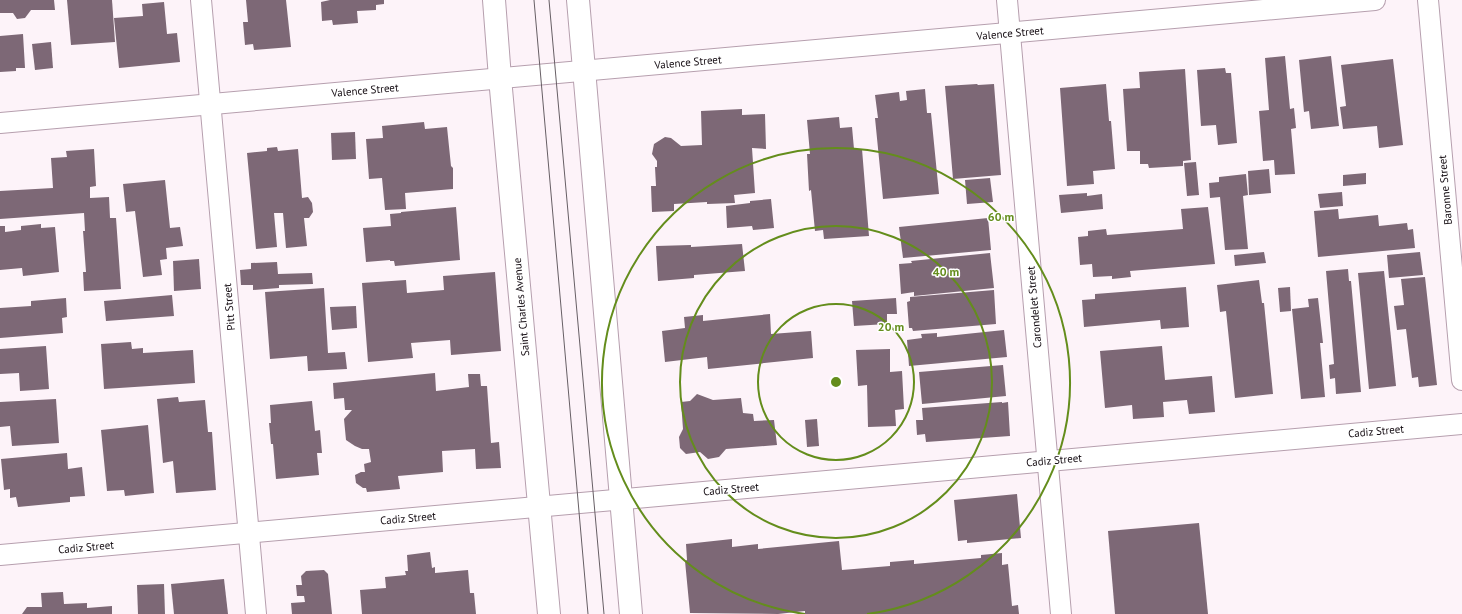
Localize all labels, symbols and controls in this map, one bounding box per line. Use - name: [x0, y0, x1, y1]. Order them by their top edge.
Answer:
- street label: Valence Street: [975, 23, 1044, 43]
- street label: Valence Street: [653, 52, 722, 72]
- street label: Valence Street: [330, 80, 399, 100]
- street label: Baronne Street: [1435, 154, 1455, 226]
- text: 60 m: [988, 209, 1014, 224]
- street label: Saint Charles Avenue: [510, 257, 532, 357]
- text: 40 m: [933, 264, 959, 279]
- street label: Carondelet Street: [1023, 265, 1045, 349]
- street label: Pitt Street: [220, 282, 238, 331]
- text: 20 m: [878, 319, 904, 334]
- centre of rings: [829, 375, 843, 389]
- street label: Cadiz Street: [1347, 422, 1405, 440]
- street label: Cadiz Street: [1025, 451, 1083, 469]
- street label: Cadiz Street: [702, 480, 760, 498]
- street label: Cadiz Street: [379, 509, 437, 527]
- street label: Cadiz Street: [57, 538, 115, 556]

